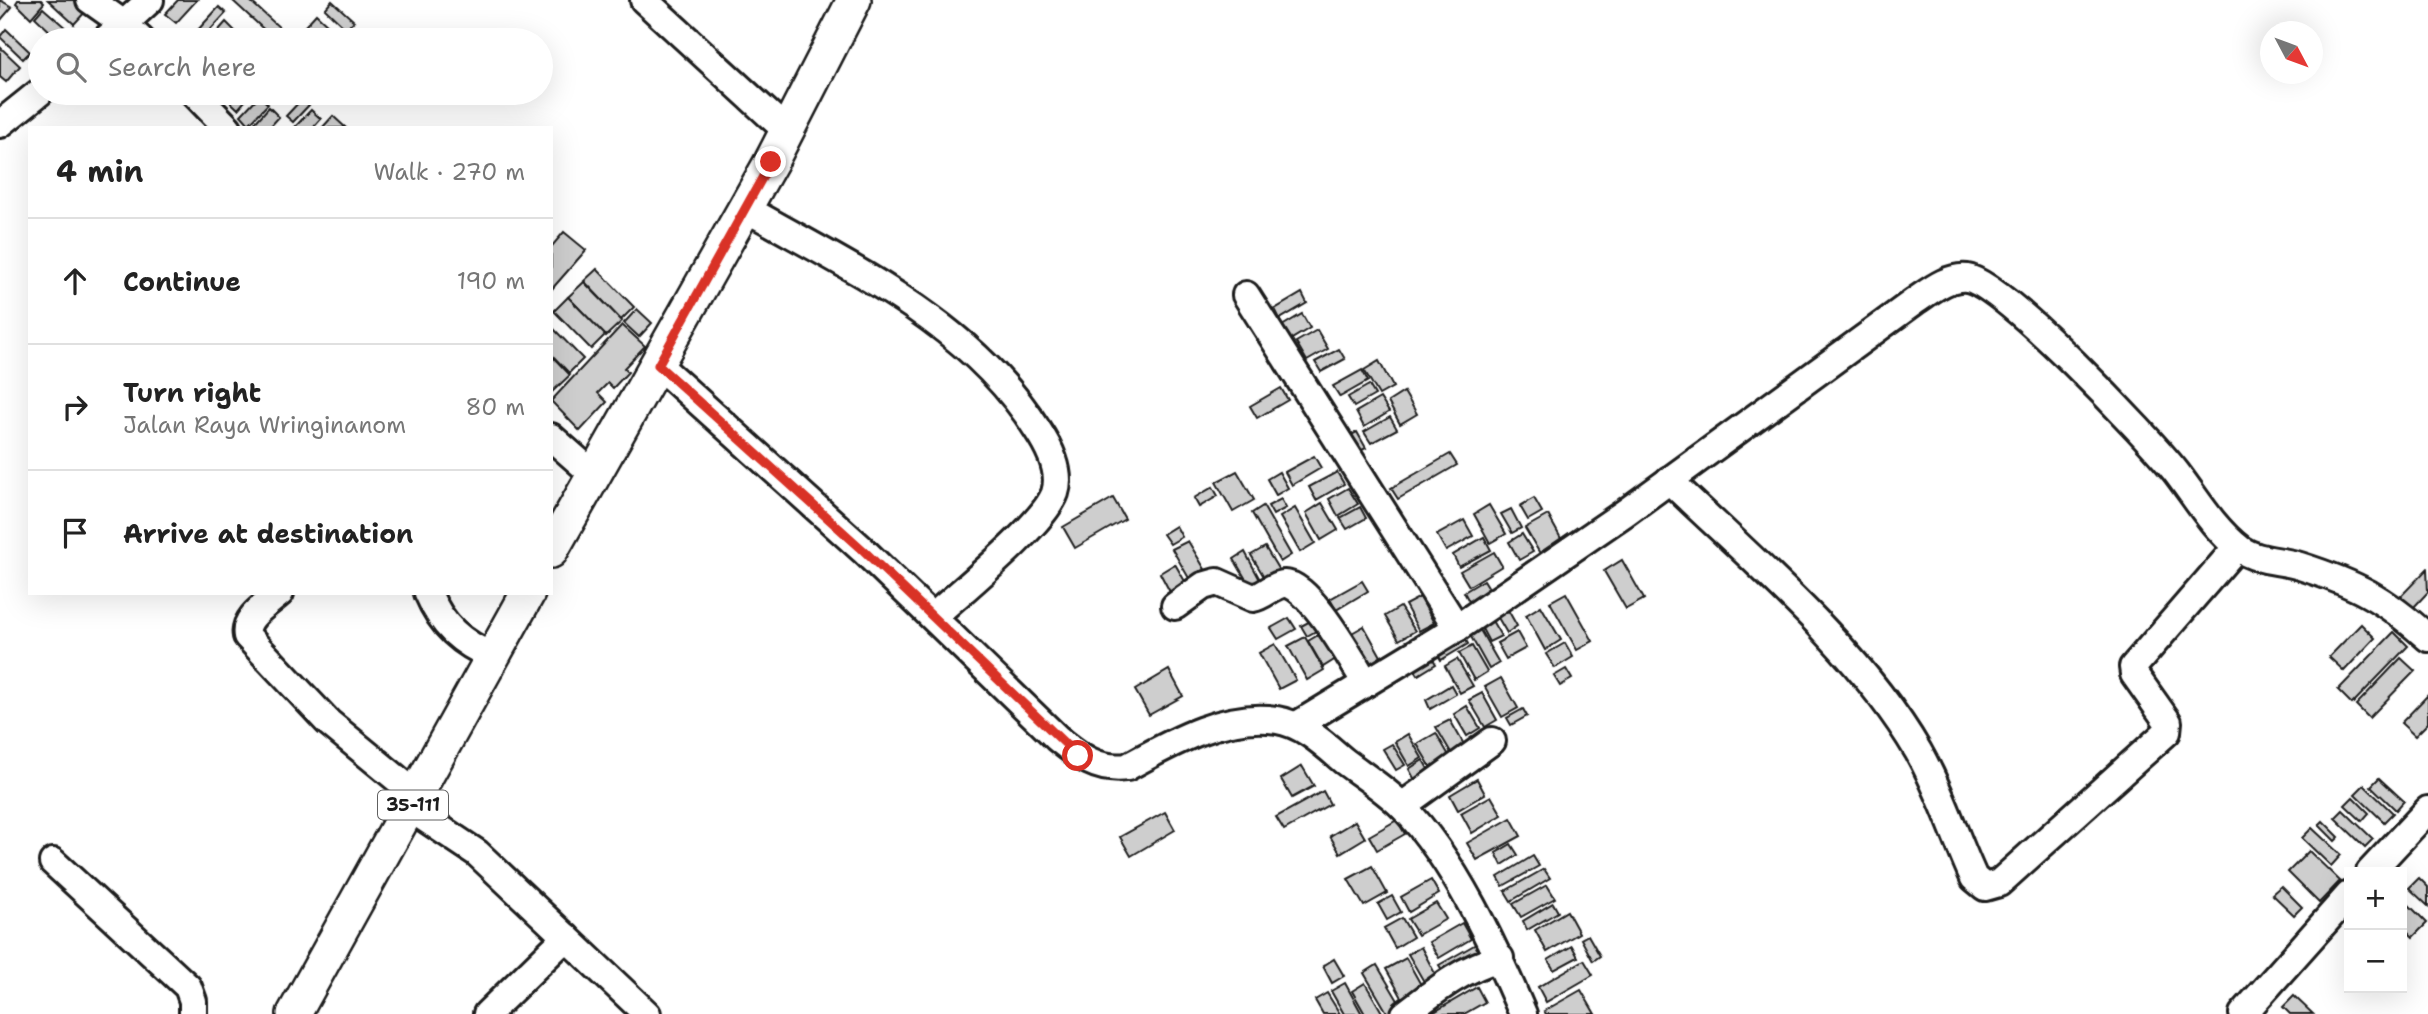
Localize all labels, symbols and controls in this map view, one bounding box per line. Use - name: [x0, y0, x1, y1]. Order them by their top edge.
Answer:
- north arrow: [2260, 21, 2323, 84]
- search box: [28, 28, 553, 105]
- icon: search: [52, 48, 90, 86]
- text: Search here: [108, 49, 257, 84]
- route end: [755, 146, 786, 177]
- text: 4 min: [56, 151, 143, 192]
- text: Walk · 270 m: [373, 157, 525, 187]
- icon: ahead: [56, 262, 94, 300]
- text: Continue: [123, 264, 241, 299]
- text: 190 m: [457, 266, 525, 296]
- text: Turn right: [123, 375, 261, 410]
- icon: right: [56, 388, 94, 426]
- text: 80 m: [466, 392, 525, 422]
- text: Jalan Raya Wringinanom: [123, 410, 406, 440]
- icon: arrive: [56, 514, 94, 552]
- text: Arrive at destination: [123, 516, 413, 551]
- route start: [1062, 740, 1093, 771]
- road number: 35-111: [378, 790, 448, 820]
- map controls: [2344, 867, 2407, 993]
- button: +: [2344, 867, 2407, 930]
- button: −: [2344, 930, 2407, 993]

